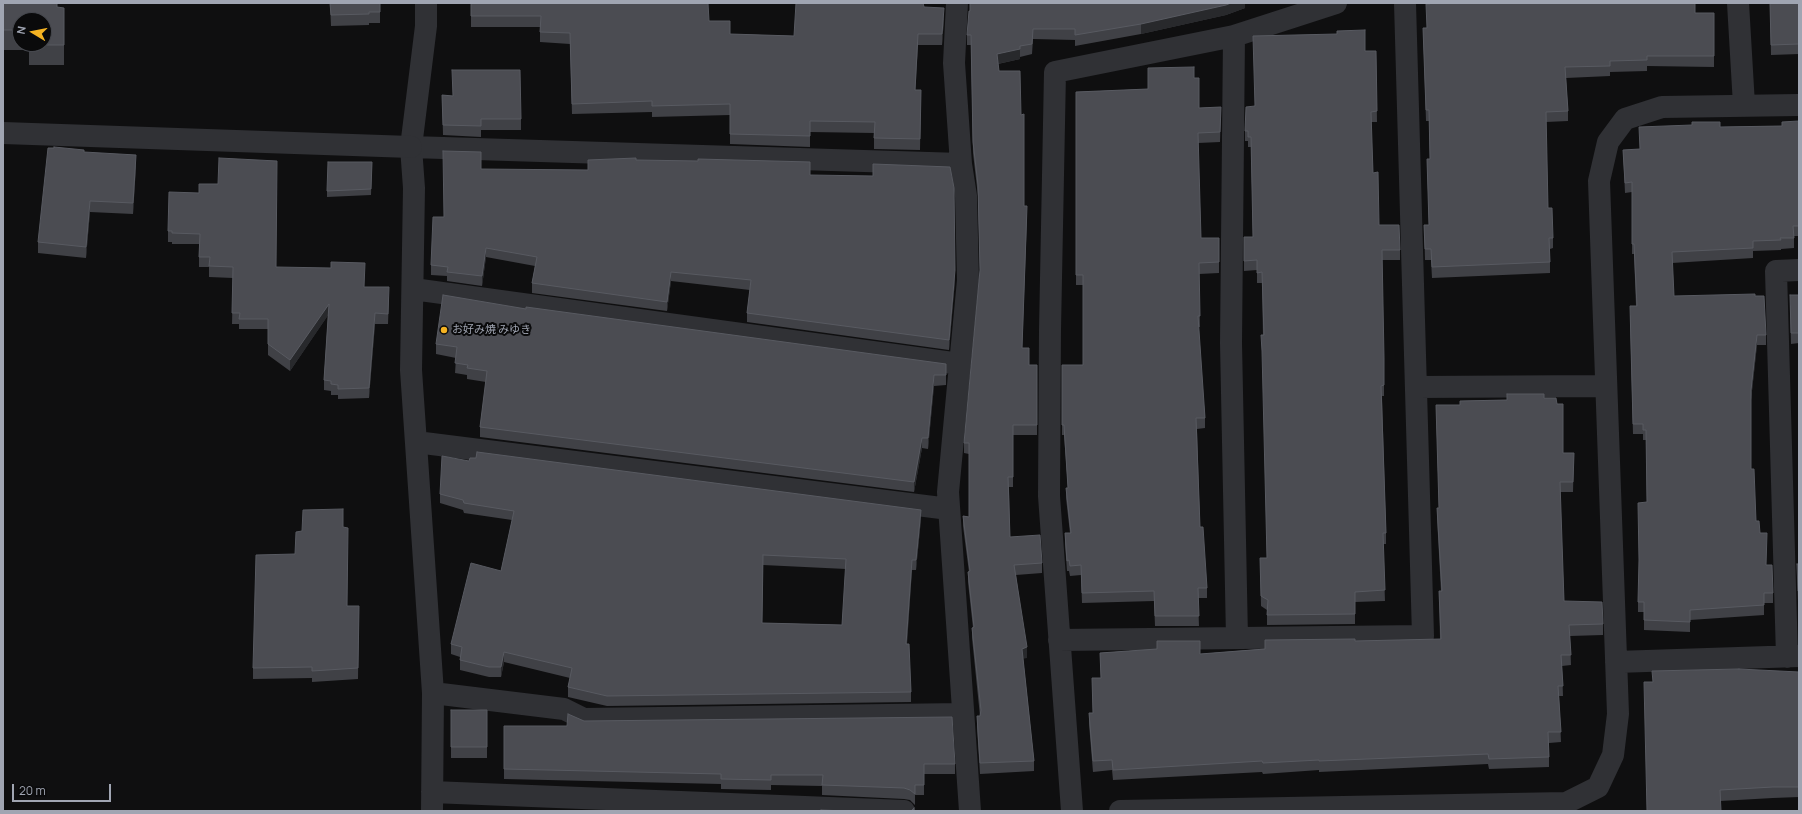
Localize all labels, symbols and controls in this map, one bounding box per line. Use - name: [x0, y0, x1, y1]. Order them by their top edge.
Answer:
- north arrow: [12, 12, 52, 52]
- text: N: [13, 25, 29, 35]
- place label: お好み焼 みゆき: [452, 323, 531, 337]
- marker: お好み焼 みゆき: [439, 325, 449, 335]
- scale bar: [14, 776, 113, 802]
- text: 20 m: [19, 782, 46, 799]

